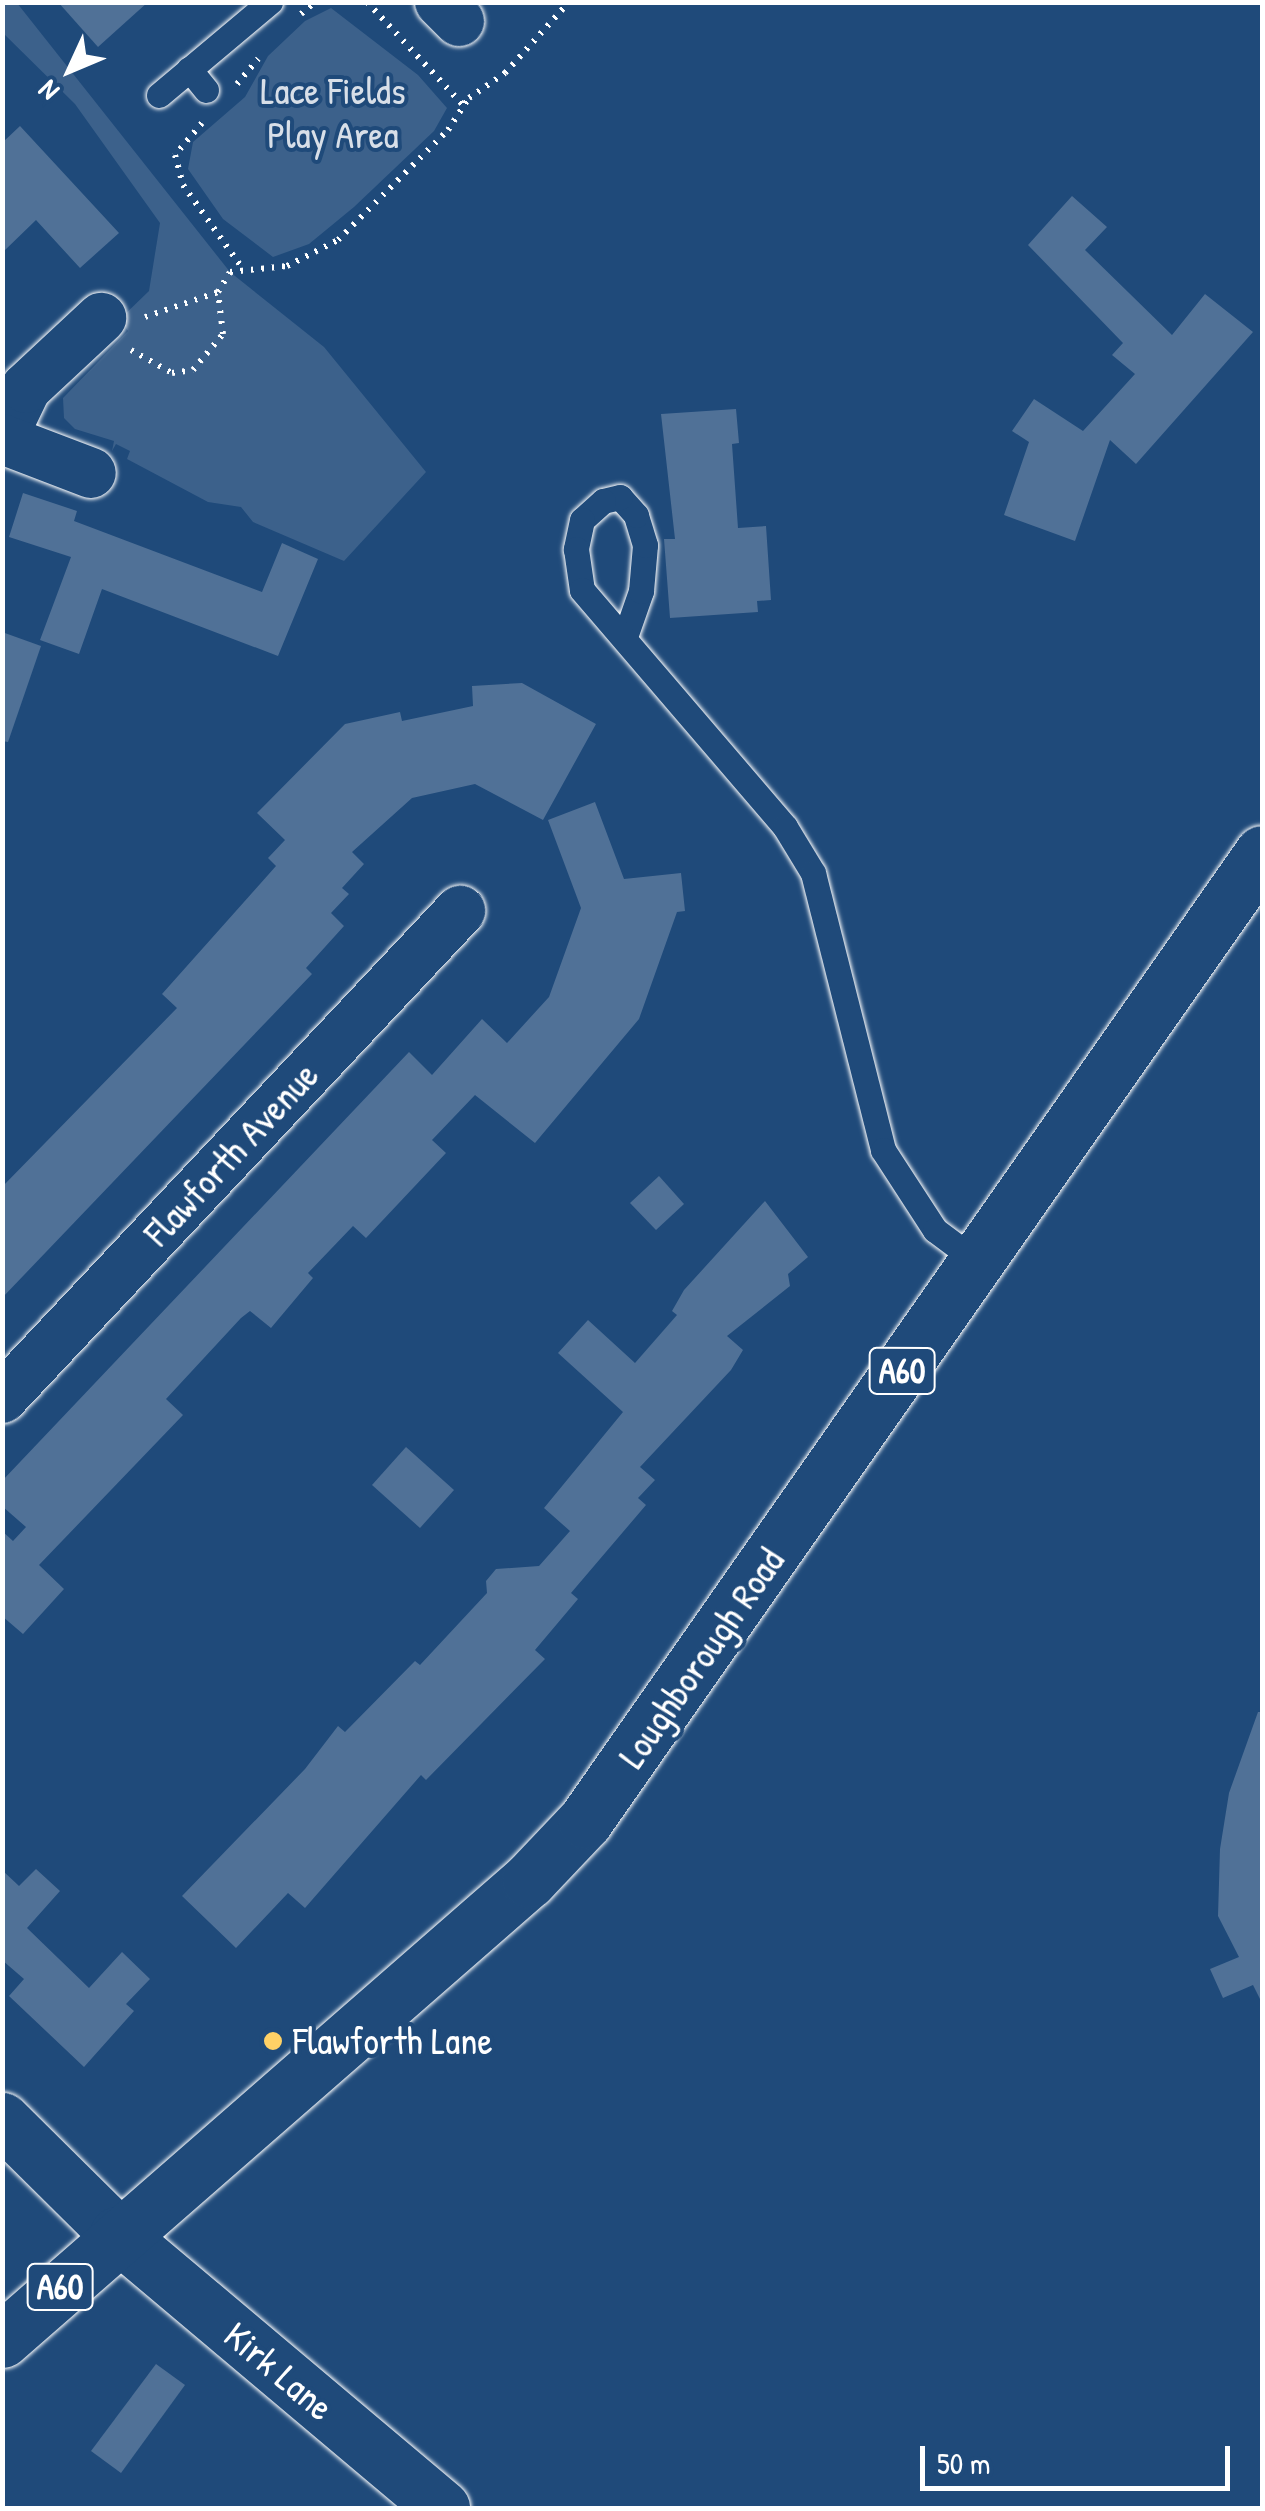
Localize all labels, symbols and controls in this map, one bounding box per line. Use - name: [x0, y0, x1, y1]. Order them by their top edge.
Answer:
- north arrow: [20, 20, 120, 120]
- park label: Lace Fields Play Area: [260, 68, 406, 157]
- text: N: [30, 72, 67, 109]
- street label: Flawforth Avenue: [134, 1053, 328, 1255]
- road number: A60: [867, 1341, 937, 1401]
- street label: Loughborough Road: [608, 1539, 794, 1777]
- place label: Flawforth Lane: [293, 2018, 493, 2064]
- marker: Flawforth Lane: [262, 2030, 284, 2052]
- road number: A60: [25, 2257, 95, 2317]
- street label: Kirk Lane: [215, 2312, 343, 2430]
- scale bar: [925, 2426, 1235, 2488]
- text: 50 m: [937, 2443, 990, 2483]

